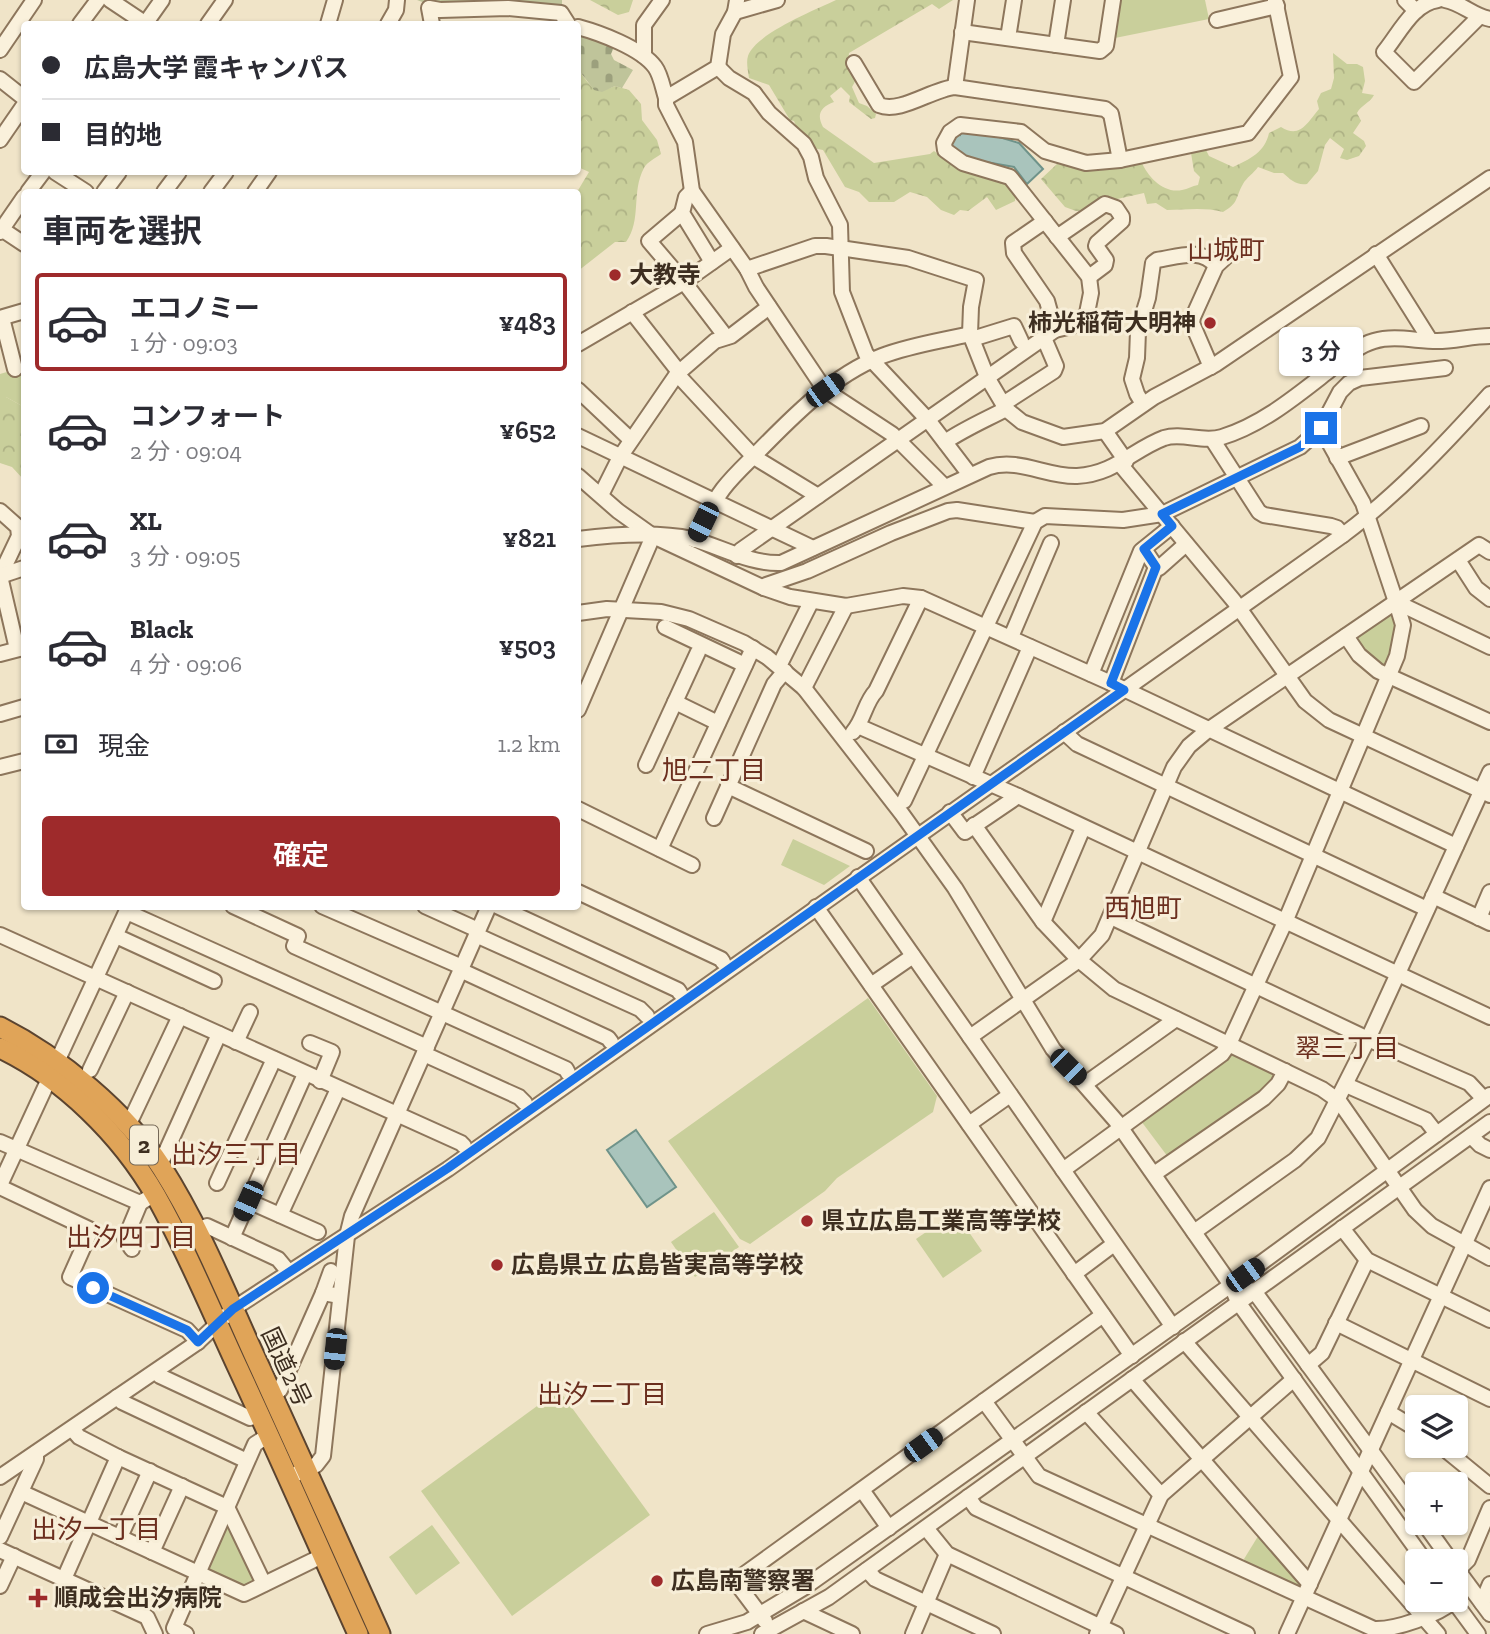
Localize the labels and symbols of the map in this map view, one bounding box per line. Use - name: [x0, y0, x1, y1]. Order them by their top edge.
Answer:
- district label: 山城町: [1187, 234, 1265, 266]
- place label: 大教寺: [629, 260, 701, 289]
- marker: 大教寺: [607, 267, 623, 283]
- place label: 柿光稲荷大明神: [1028, 308, 1196, 337]
- marker: 柿光稲荷大明神: [1202, 315, 1218, 331]
- callout: 3 分: [1279, 326, 1363, 376]
- car: [802, 369, 849, 411]
- route end: [1305, 412, 1337, 444]
- car: [685, 499, 722, 545]
- district label: 旭二丁目: [662, 754, 766, 786]
- district label: 西旭町: [1104, 892, 1182, 924]
- district label: 翠三丁目: [1295, 1032, 1399, 1064]
- car: [1046, 1045, 1091, 1089]
- road number: 2: [130, 1126, 158, 1164]
- district label: 出汐三丁目: [171, 1138, 301, 1170]
- car: [230, 1178, 267, 1224]
- place label: 県立広島工業高等学校: [821, 1206, 1061, 1235]
- marker: 県立広島工業高等学校: [799, 1213, 815, 1229]
- district label: 出汐四丁目: [66, 1221, 196, 1253]
- place label: 広島県立 広島皆実高等学校: [511, 1250, 804, 1279]
- car: [1222, 1254, 1269, 1296]
- marker: 広島県立 広島皆実高等学校: [489, 1257, 505, 1273]
- route start: [77, 1272, 109, 1304]
- street label: 国道2号: [255, 1322, 317, 1411]
- car: [323, 1327, 348, 1371]
- district label: 出汐二丁目: [537, 1378, 667, 1410]
- car: [900, 1424, 947, 1466]
- district label: 出汐一丁目: [31, 1513, 161, 1545]
- place label: 広島南警察署: [671, 1566, 815, 1595]
- marker: 広島南警察署: [649, 1573, 665, 1589]
- place label: 順成会出汐病院: [54, 1583, 222, 1612]
- marker: 順成会出汐病院: [28, 1588, 48, 1608]

